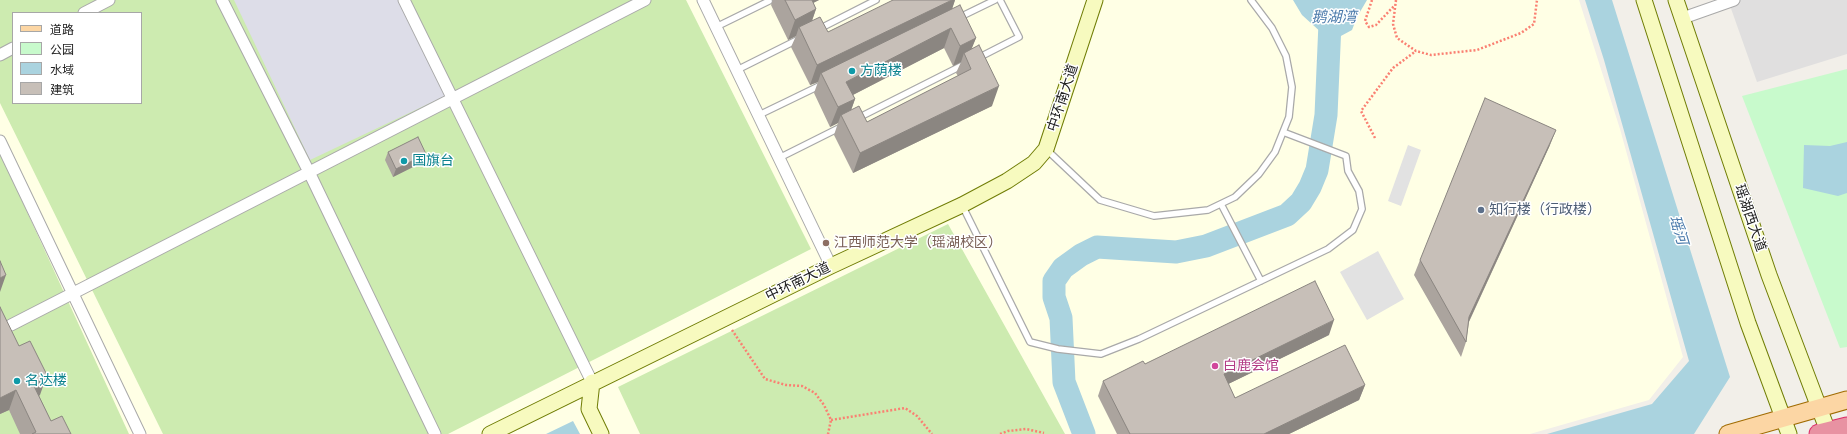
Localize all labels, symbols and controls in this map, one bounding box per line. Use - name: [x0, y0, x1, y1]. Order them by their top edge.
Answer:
- water label: 鹅湖湾: [1312, 9, 1356, 27]
- legend: [12, 12, 142, 104]
- text: 道路: [50, 22, 74, 37]
- text: 公园: [50, 42, 74, 57]
- text: 水域: [50, 62, 74, 77]
- street label: 中环南大道: [1044, 62, 1082, 134]
- place label: 方荫楼: [860, 63, 902, 79]
- marker: 方荫楼: [847, 66, 857, 76]
- text: 建筑: [50, 82, 74, 97]
- place label: 国旗台: [412, 153, 454, 169]
- marker: 国旗台: [399, 156, 409, 166]
- street label: 瑶湖西大道: [1731, 182, 1769, 254]
- place label: 知行楼（行政楼）: [1489, 202, 1601, 218]
- marker: 知行楼（行政楼）: [1476, 205, 1486, 215]
- water label: 瑶河: [1665, 213, 1691, 247]
- place label: 江西师范大学（瑶湖校区）: [834, 235, 1002, 251]
- marker: 江西师范大学（瑶湖校区）: [821, 238, 831, 248]
- street label: 中环南大道: [763, 259, 833, 305]
- place label: 白鹿会馆: [1223, 358, 1279, 374]
- marker: 白鹿会馆: [1210, 361, 1220, 371]
- place label: 名达楼: [25, 373, 67, 389]
- marker: 名达楼: [12, 376, 22, 386]

